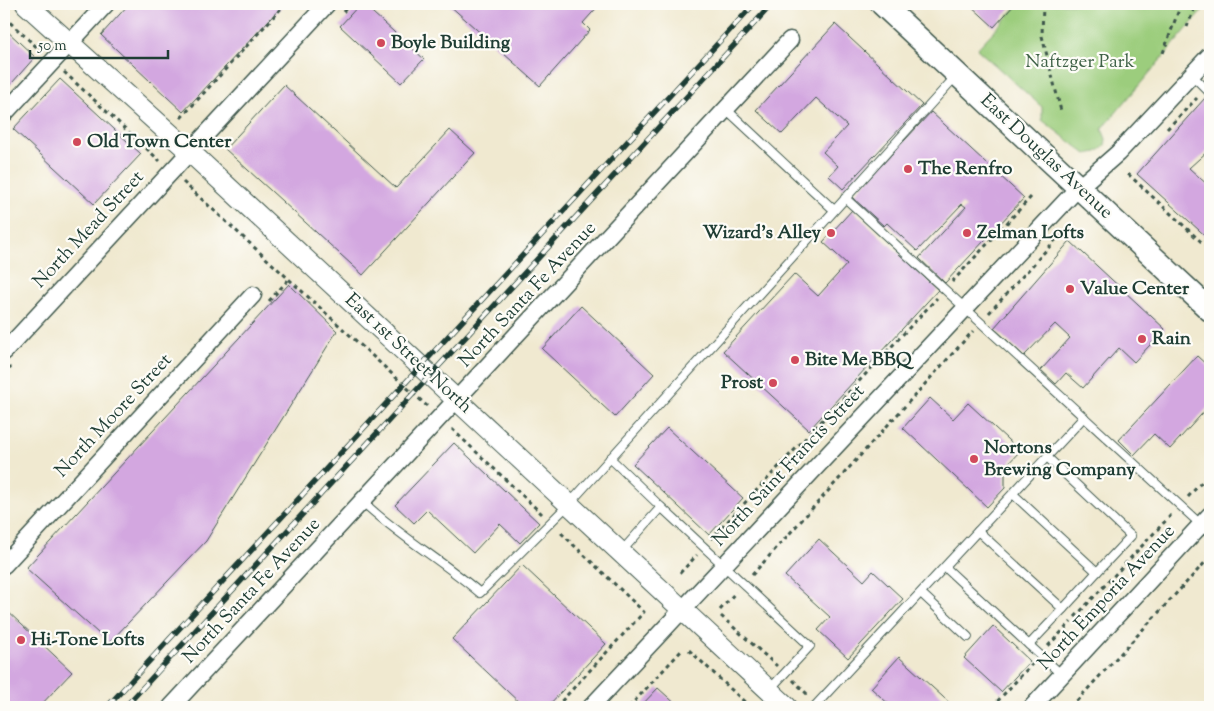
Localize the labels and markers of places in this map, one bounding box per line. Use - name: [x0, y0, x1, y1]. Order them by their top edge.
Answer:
- place label: Boyle Building: [391, 30, 511, 57]
- marker: Boyle Building: [375, 37, 387, 49]
- place label: Old Town Center: [87, 129, 232, 156]
- marker: Old Town Center: [71, 136, 83, 148]
- place label: The Renfro: [918, 156, 1013, 183]
- marker: The Renfro: [902, 163, 914, 175]
- place label: Wizard's Alley: [702, 220, 822, 247]
- place label: Zelman Lofts: [977, 220, 1084, 247]
- marker: Wizard's Alley: [825, 227, 837, 239]
- marker: Zelman Lofts: [961, 227, 973, 239]
- place label: Value Center: [1080, 276, 1190, 303]
- marker: Value Center: [1064, 283, 1076, 295]
- place label: Rain: [1152, 326, 1192, 353]
- marker: Rain: [1136, 333, 1148, 345]
- place label: Bite Me BBQ: [805, 347, 915, 374]
- marker: Bite Me BBQ: [789, 354, 801, 366]
- place label: Prost: [721, 370, 763, 397]
- marker: Prost: [767, 377, 779, 389]
- place label: Nortons Brewing Company: [984, 435, 1136, 484]
- marker: Nortons Brewing Company: [968, 453, 980, 465]
- place label: Hi-Tone Lofts: [31, 627, 145, 654]
- marker: Hi-Tone Lofts: [15, 634, 27, 646]

